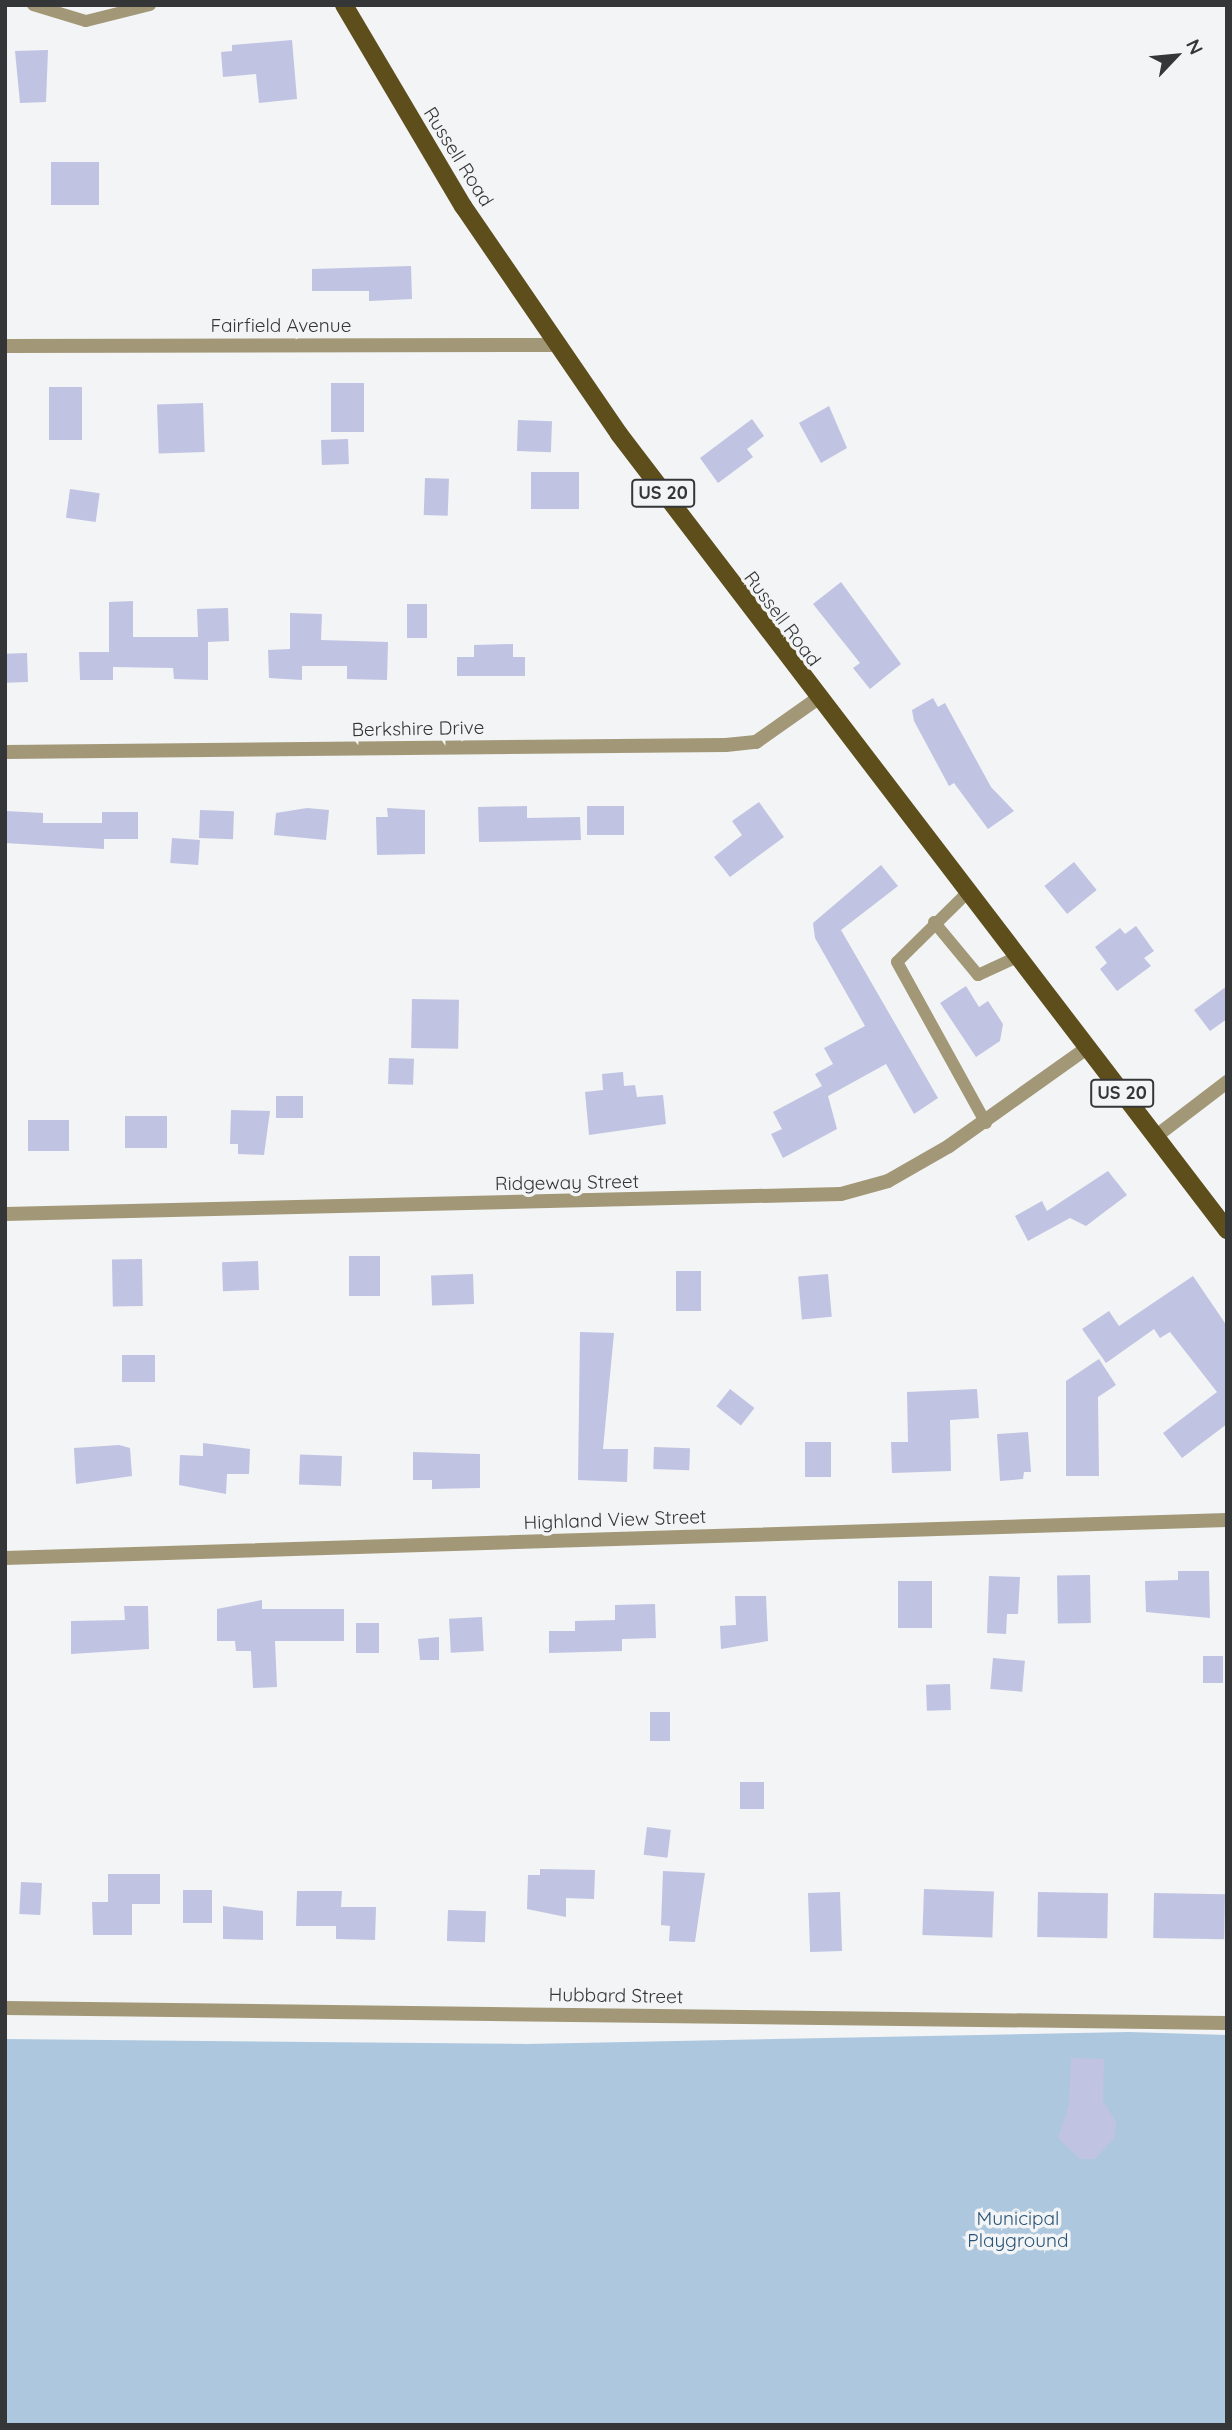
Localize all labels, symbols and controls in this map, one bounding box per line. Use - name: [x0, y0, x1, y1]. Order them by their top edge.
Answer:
- north arrow: [1141, 21, 1211, 91]
- text: N: [1181, 35, 1209, 58]
- street label: Russell Road: [418, 103, 498, 211]
- street label: Fairfield Avenue: [211, 315, 351, 337]
- road number: US 20: [630, 478, 696, 508]
- street label: Russell Road: [739, 567, 825, 671]
- street label: Berkshire Drive: [351, 716, 485, 742]
- road number: US 20: [1089, 1078, 1155, 1108]
- street label: Ridgeway Street: [495, 1170, 639, 1196]
- street label: Highland View Street: [523, 1505, 707, 1535]
- street label: Hubbard Street: [549, 1983, 683, 2009]
- park label: Municipal Playground: [967, 2208, 1069, 2252]

